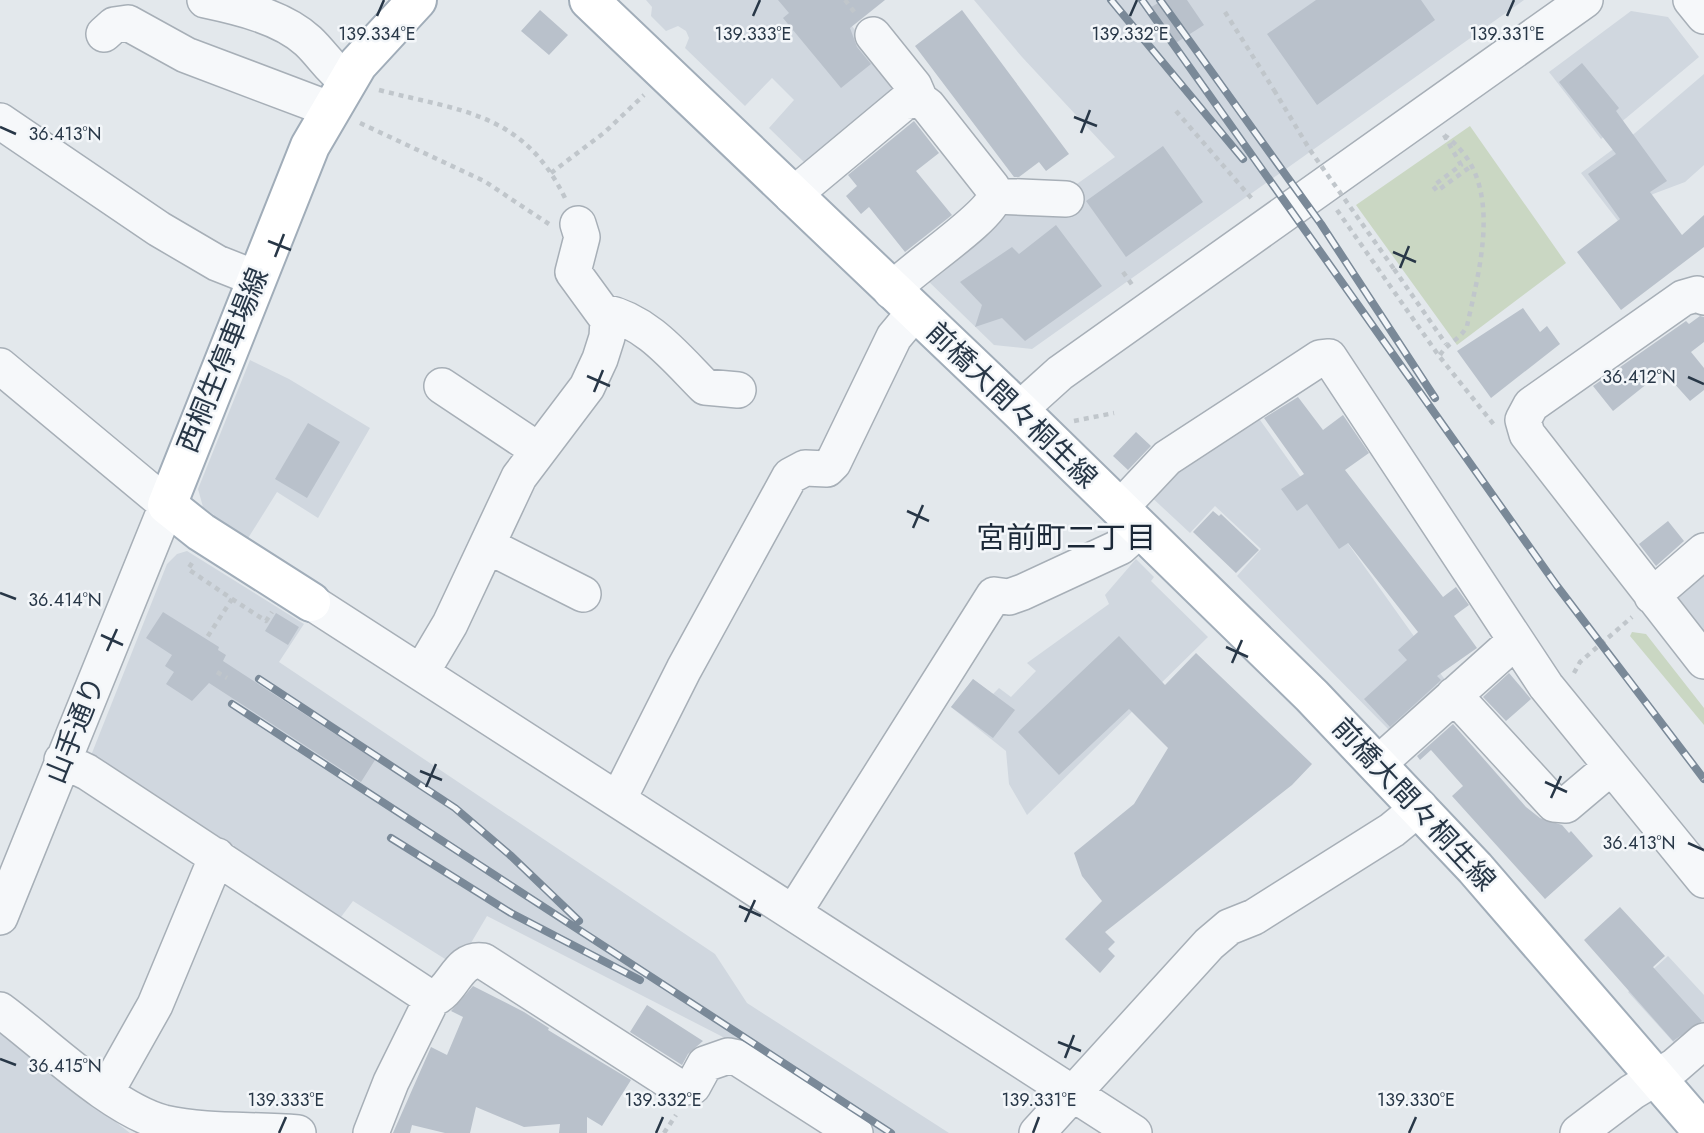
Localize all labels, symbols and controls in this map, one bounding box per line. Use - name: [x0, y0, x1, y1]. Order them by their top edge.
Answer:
- text: 139.334°E: [338, 21, 416, 47]
- text: 139.333°E: [715, 21, 791, 47]
- text: 139.332°E: [1091, 21, 1169, 47]
- text: 139.331°E: [1469, 21, 1545, 47]
- text: 36.413°N: [29, 121, 101, 147]
- street label: 西桐生停車場線: [167, 261, 279, 459]
- street label: 前橋大間々桐生線: [917, 312, 1107, 498]
- text: 36.412°N: [1602, 364, 1676, 390]
- district label: 宮前町二丁目: [976, 516, 1156, 559]
- text: 36.414°N: [28, 587, 102, 613]
- street label: 山手通り: [35, 670, 115, 790]
- street label: 前橋大間々桐生線: [1323, 708, 1505, 900]
- text: 36.413°N: [1603, 830, 1675, 856]
- text: 36.415°N: [28, 1053, 102, 1079]
- text: 139.333°E: [248, 1087, 324, 1113]
- text: 139.332°E: [624, 1087, 702, 1113]
- text: 139.331°E: [1001, 1087, 1077, 1113]
- text: 139.330°E: [1377, 1087, 1455, 1113]

